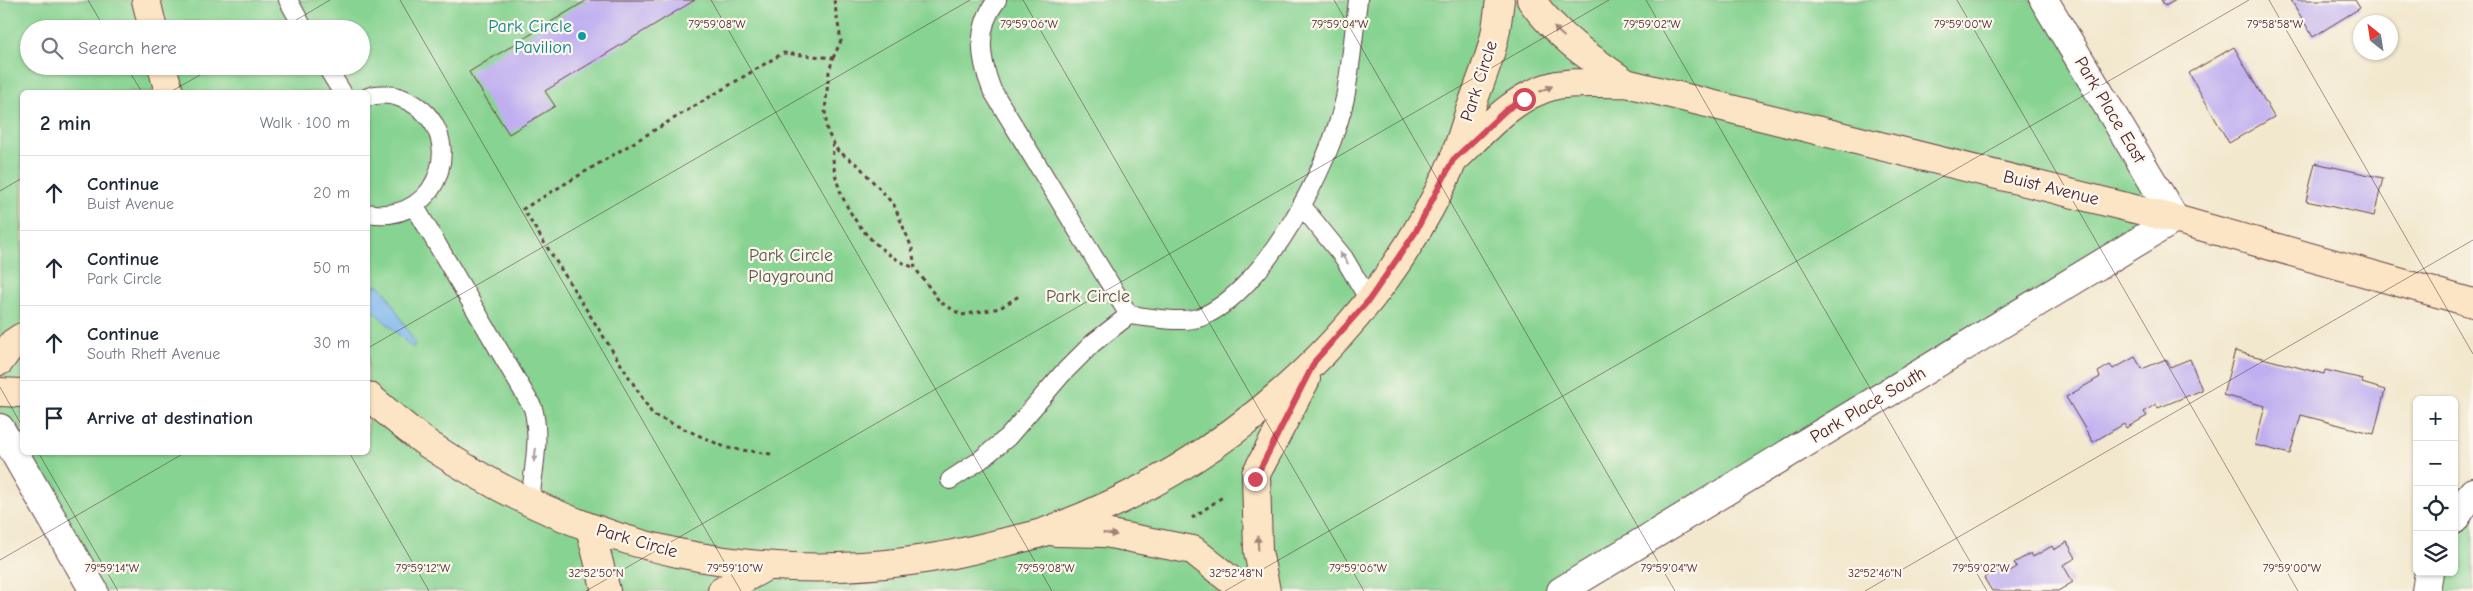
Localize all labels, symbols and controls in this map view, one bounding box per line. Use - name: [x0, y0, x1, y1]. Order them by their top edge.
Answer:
- north arrow: [2353, 15, 2398, 60]
- place label: Park Circle Pavilion: [488, 16, 572, 58]
- text: 79°59'08"W: [688, 17, 746, 31]
- text: 79°59'06"W: [1000, 17, 1058, 31]
- text: 79°59'04"W: [1311, 17, 1369, 31]
- text: 79°59'02"W: [1623, 17, 1681, 31]
- text: 79°59'00"W: [1934, 17, 1993, 31]
- text: 79°58'58"W: [2247, 17, 2304, 31]
- search box: [20, 20, 370, 75]
- one-way arrow: [1553, 26, 1565, 38]
- marker: Park Circle Pavilion: [576, 30, 588, 42]
- icon: search: [38, 34, 66, 62]
- text: Search here: [78, 37, 177, 59]
- street label: Park Circle: [1456, 38, 1502, 124]
- street label: Park Place East: [2070, 53, 2150, 168]
- one-way arrow: [1539, 85, 1553, 93]
- route start: [1513, 88, 1536, 111]
- text: 2 min: [40, 111, 91, 135]
- text: Walk · 100 m: [260, 114, 350, 132]
- street label: Buist Avenue: [2001, 166, 2101, 210]
- text: Continue: [87, 173, 159, 195]
- icon: ahead: [40, 179, 68, 207]
- text: 20 m: [313, 184, 350, 202]
- text: Buist Avenue: [87, 195, 174, 213]
- park label: Park Circle Playground: [748, 245, 834, 287]
- text: Continue: [87, 248, 159, 270]
- one-way arrow: [1339, 251, 1349, 265]
- icon: ahead: [40, 254, 68, 282]
- text: 50 m: [313, 259, 350, 277]
- text: Park Circle: [87, 270, 162, 288]
- park label: Park Circle: [1046, 286, 1130, 307]
- text: Continue: [87, 323, 159, 345]
- icon: ahead: [40, 329, 68, 357]
- text: 30 m: [314, 334, 350, 352]
- text: South Rhett Avenue: [87, 345, 220, 363]
- street label: Park Place South: [1806, 362, 1930, 448]
- map controls: [2413, 396, 2458, 576]
- button: +: [2413, 396, 2458, 441]
- icon: arrive: [40, 404, 68, 432]
- text: Arrive at destination: [87, 407, 253, 429]
- button: −: [2413, 441, 2458, 486]
- one-way arrow: [531, 447, 539, 463]
- route end: [1244, 468, 1267, 491]
- button: locate: [2413, 486, 2458, 531]
- street label: Park Circle: [594, 519, 680, 563]
- one-way arrow: [1103, 530, 1119, 538]
- button: layers: [2413, 531, 2458, 576]
- one-way arrow: [1253, 535, 1261, 551]
- text: 79°59'14"W: [85, 561, 140, 575]
- text: 79°59'12"W: [396, 561, 451, 575]
- text: 79°59'10"W: [707, 561, 764, 575]
- text: 79°59'08"W: [1017, 561, 1075, 575]
- text: 79°59'06"W: [1329, 561, 1387, 575]
- text: 79°59'04"W: [1640, 561, 1698, 575]
- text: 79°59'02"W: [1952, 561, 2010, 575]
- text: 79°59'00"W: [2263, 561, 2322, 575]
- text: 32°52'50"N: [568, 566, 624, 580]
- text: 32°52'48"N: [1209, 566, 1263, 580]
- text: 32°52'46"N: [1848, 566, 1902, 580]

